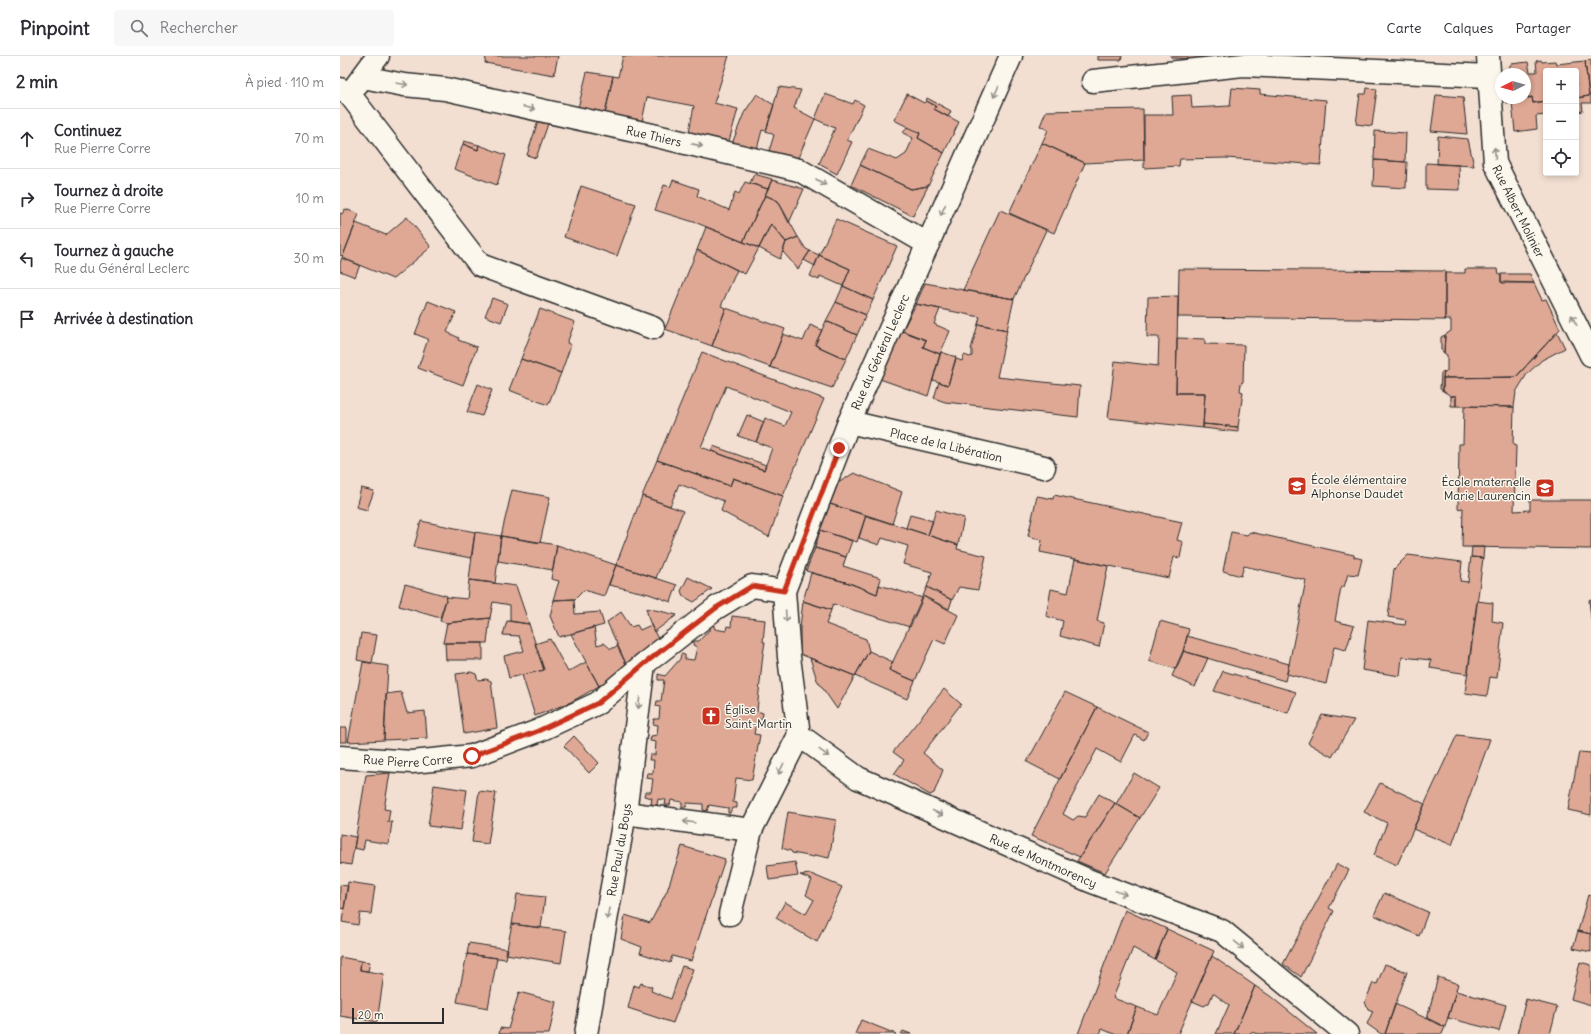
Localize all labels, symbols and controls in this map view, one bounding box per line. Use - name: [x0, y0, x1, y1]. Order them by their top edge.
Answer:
- search box: [114, 10, 394, 46]
- text: Pinpoint: [20, 16, 90, 40]
- icon: search: [128, 17, 150, 39]
- text: Rechercher: [160, 18, 238, 37]
- text: Carte: [1387, 19, 1421, 37]
- text: Calques: [1443, 19, 1493, 37]
- text: Partager: [1515, 19, 1571, 37]
- north arrow: [1495, 68, 1531, 104]
- map controls: [1543, 68, 1579, 176]
- button: +: [1543, 68, 1579, 104]
- text: 2 min: [16, 71, 58, 93]
- text: À pied · 110 m: [245, 74, 324, 91]
- one-way arrow: [395, 80, 408, 88]
- one-way arrow: [991, 85, 999, 97]
- one-way arrow: [522, 104, 535, 112]
- button: −: [1543, 104, 1579, 140]
- text: Continuez: [54, 121, 122, 140]
- street label: Rue Thiers: [625, 122, 683, 149]
- icon: ahead: [16, 128, 38, 150]
- text: 70 m: [295, 130, 324, 147]
- text: Rue Pierre Corre: [54, 140, 151, 157]
- button: locate: [1543, 140, 1579, 176]
- one-way arrow: [690, 142, 703, 150]
- one-way arrow: [1491, 147, 1498, 160]
- street label: Rue Albert Molinier: [1490, 162, 1549, 260]
- one-way arrow: [815, 179, 827, 187]
- text: Tournez à droite: [54, 181, 163, 200]
- icon: right: [16, 188, 38, 210]
- text: 10 m: [296, 190, 324, 207]
- text: Rue Pierre Corre: [54, 200, 151, 217]
- one-way arrow: [938, 204, 946, 216]
- text: Tournez à gauche: [54, 241, 174, 260]
- icon: left: [16, 248, 38, 270]
- text: 30 m: [294, 250, 324, 267]
- text: Rue du Général Leclerc: [54, 260, 190, 277]
- street label: Rue du Général Leclerc: [848, 292, 912, 412]
- icon: arrive: [16, 308, 38, 330]
- text: Arrivée à destination: [54, 309, 193, 328]
- one-way arrow: [1569, 315, 1577, 327]
- street label: Place de la Libération: [889, 424, 1004, 465]
- route end: [830, 439, 848, 457]
- place label: École élémentaire Alphonse Daudet: [1311, 472, 1407, 501]
- place label: École maternelle Marie Laurencin: [1441, 474, 1531, 503]
- school or university icon: École élémentaire Alphonse Daudet: [1286, 475, 1308, 497]
- school or university icon: École maternelle Marie Laurencin: [1534, 477, 1556, 499]
- one-way arrow: [782, 609, 789, 622]
- one-way arrow: [635, 696, 643, 709]
- place label: Église Saint-Martin: [725, 702, 792, 731]
- church icon: Église Saint-Martin: [700, 705, 722, 727]
- route start: [463, 747, 481, 765]
- one-way arrow: [818, 749, 829, 757]
- street label: Rue Pierre Corre: [363, 751, 453, 770]
- one-way arrow: [777, 763, 784, 775]
- street label: Rue Paul du Boys: [603, 803, 634, 897]
- one-way arrow: [932, 810, 944, 818]
- one-way arrow: [683, 818, 696, 825]
- street label: Rue de Montmorency: [988, 830, 1099, 890]
- one-way arrow: [1115, 889, 1127, 897]
- one-way arrow: [603, 908, 611, 921]
- one-way arrow: [1234, 941, 1245, 949]
- scale bar: [352, 1006, 444, 1025]
- text: 20 m: [358, 1008, 384, 1022]

